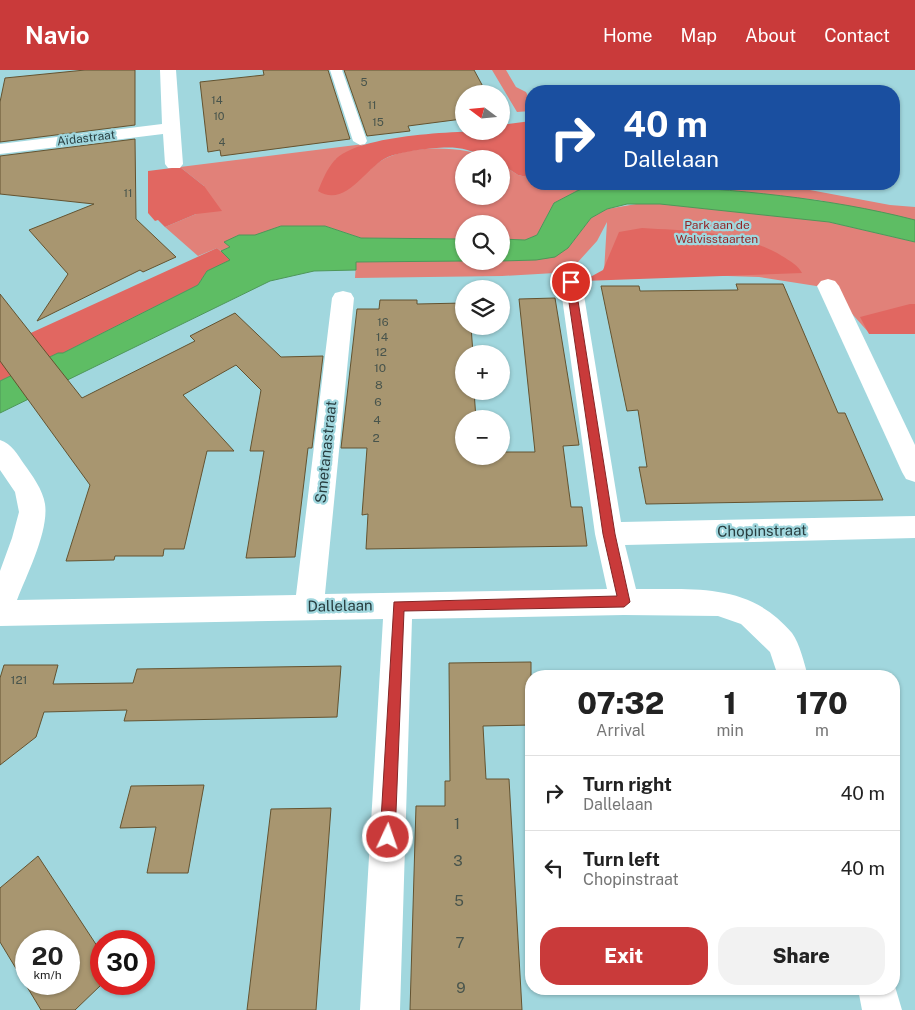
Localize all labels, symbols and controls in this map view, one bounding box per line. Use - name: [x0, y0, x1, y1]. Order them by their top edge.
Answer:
- text: Navio: [25, 21, 90, 49]
- text: Home: [603, 25, 653, 46]
- text: Map: [681, 25, 717, 46]
- text: About: [745, 25, 796, 46]
- text: Contact: [824, 25, 890, 46]
- house number: 5: [360, 76, 368, 88]
- north arrow: [455, 85, 510, 140]
- map controls: [455, 85, 510, 465]
- house number: 14: [211, 94, 223, 106]
- house number: 11: [368, 99, 376, 111]
- text: 40 m: [623, 104, 708, 145]
- icon: right: [540, 105, 605, 170]
- house number: 10: [213, 110, 225, 122]
- house number: 15: [372, 116, 384, 128]
- street label: Aïdastraat: [56, 127, 116, 149]
- house number: 4: [219, 136, 226, 148]
- text: Dallelaan: [623, 146, 719, 172]
- button: sound: [455, 150, 510, 205]
- house number: 11: [124, 187, 132, 199]
- button: search: [455, 215, 510, 270]
- park label: Park aan de Walvisstaarten: [676, 218, 758, 246]
- pin: [550, 261, 592, 303]
- icon: arrive: [557, 268, 585, 296]
- button: layers: [455, 280, 510, 335]
- house number: 16: [377, 316, 389, 328]
- house number: 14: [376, 330, 389, 344]
- house number: 12: [375, 345, 387, 359]
- button: +: [455, 345, 510, 400]
- house number: 10: [374, 361, 386, 375]
- house number: 8: [375, 378, 383, 392]
- house number: 6: [374, 395, 382, 409]
- street label: Smetanastraat: [312, 400, 339, 504]
- button: −: [455, 410, 510, 465]
- house number: 4: [373, 413, 381, 427]
- house number: 2: [372, 431, 380, 445]
- street label: Chopinstraat: [717, 521, 807, 540]
- street label: Dallelaan: [307, 596, 373, 615]
- house number: 121: [11, 673, 27, 687]
- text: 07:32: [577, 685, 664, 721]
- text: 1: [724, 685, 737, 721]
- text: 170: [796, 685, 848, 721]
- text: Arrival: [596, 721, 645, 740]
- text: min: [717, 721, 744, 740]
- text: m: [815, 721, 829, 740]
- text: Turn right: [583, 773, 672, 795]
- icon: right: [540, 779, 568, 807]
- text: 40 m: [840, 782, 885, 804]
- text: Dallelaan: [583, 795, 653, 814]
- position arrow: [361, 810, 413, 862]
- house number: 1: [454, 815, 460, 832]
- text: Turn left: [583, 848, 660, 870]
- house number: 3: [453, 852, 463, 869]
- icon: left: [540, 854, 568, 882]
- text: 40 m: [840, 857, 885, 879]
- text: Chopinstraat: [583, 870, 679, 889]
- house number: 5: [454, 892, 464, 909]
- button: Exit: [540, 927, 708, 985]
- button: Share: [718, 927, 885, 985]
- speed limit sign: 30: [90, 930, 155, 995]
- house number: 7: [455, 934, 465, 951]
- text: 20: [32, 941, 64, 971]
- text: km/h: [33, 968, 62, 982]
- house number: 9: [456, 979, 466, 996]

